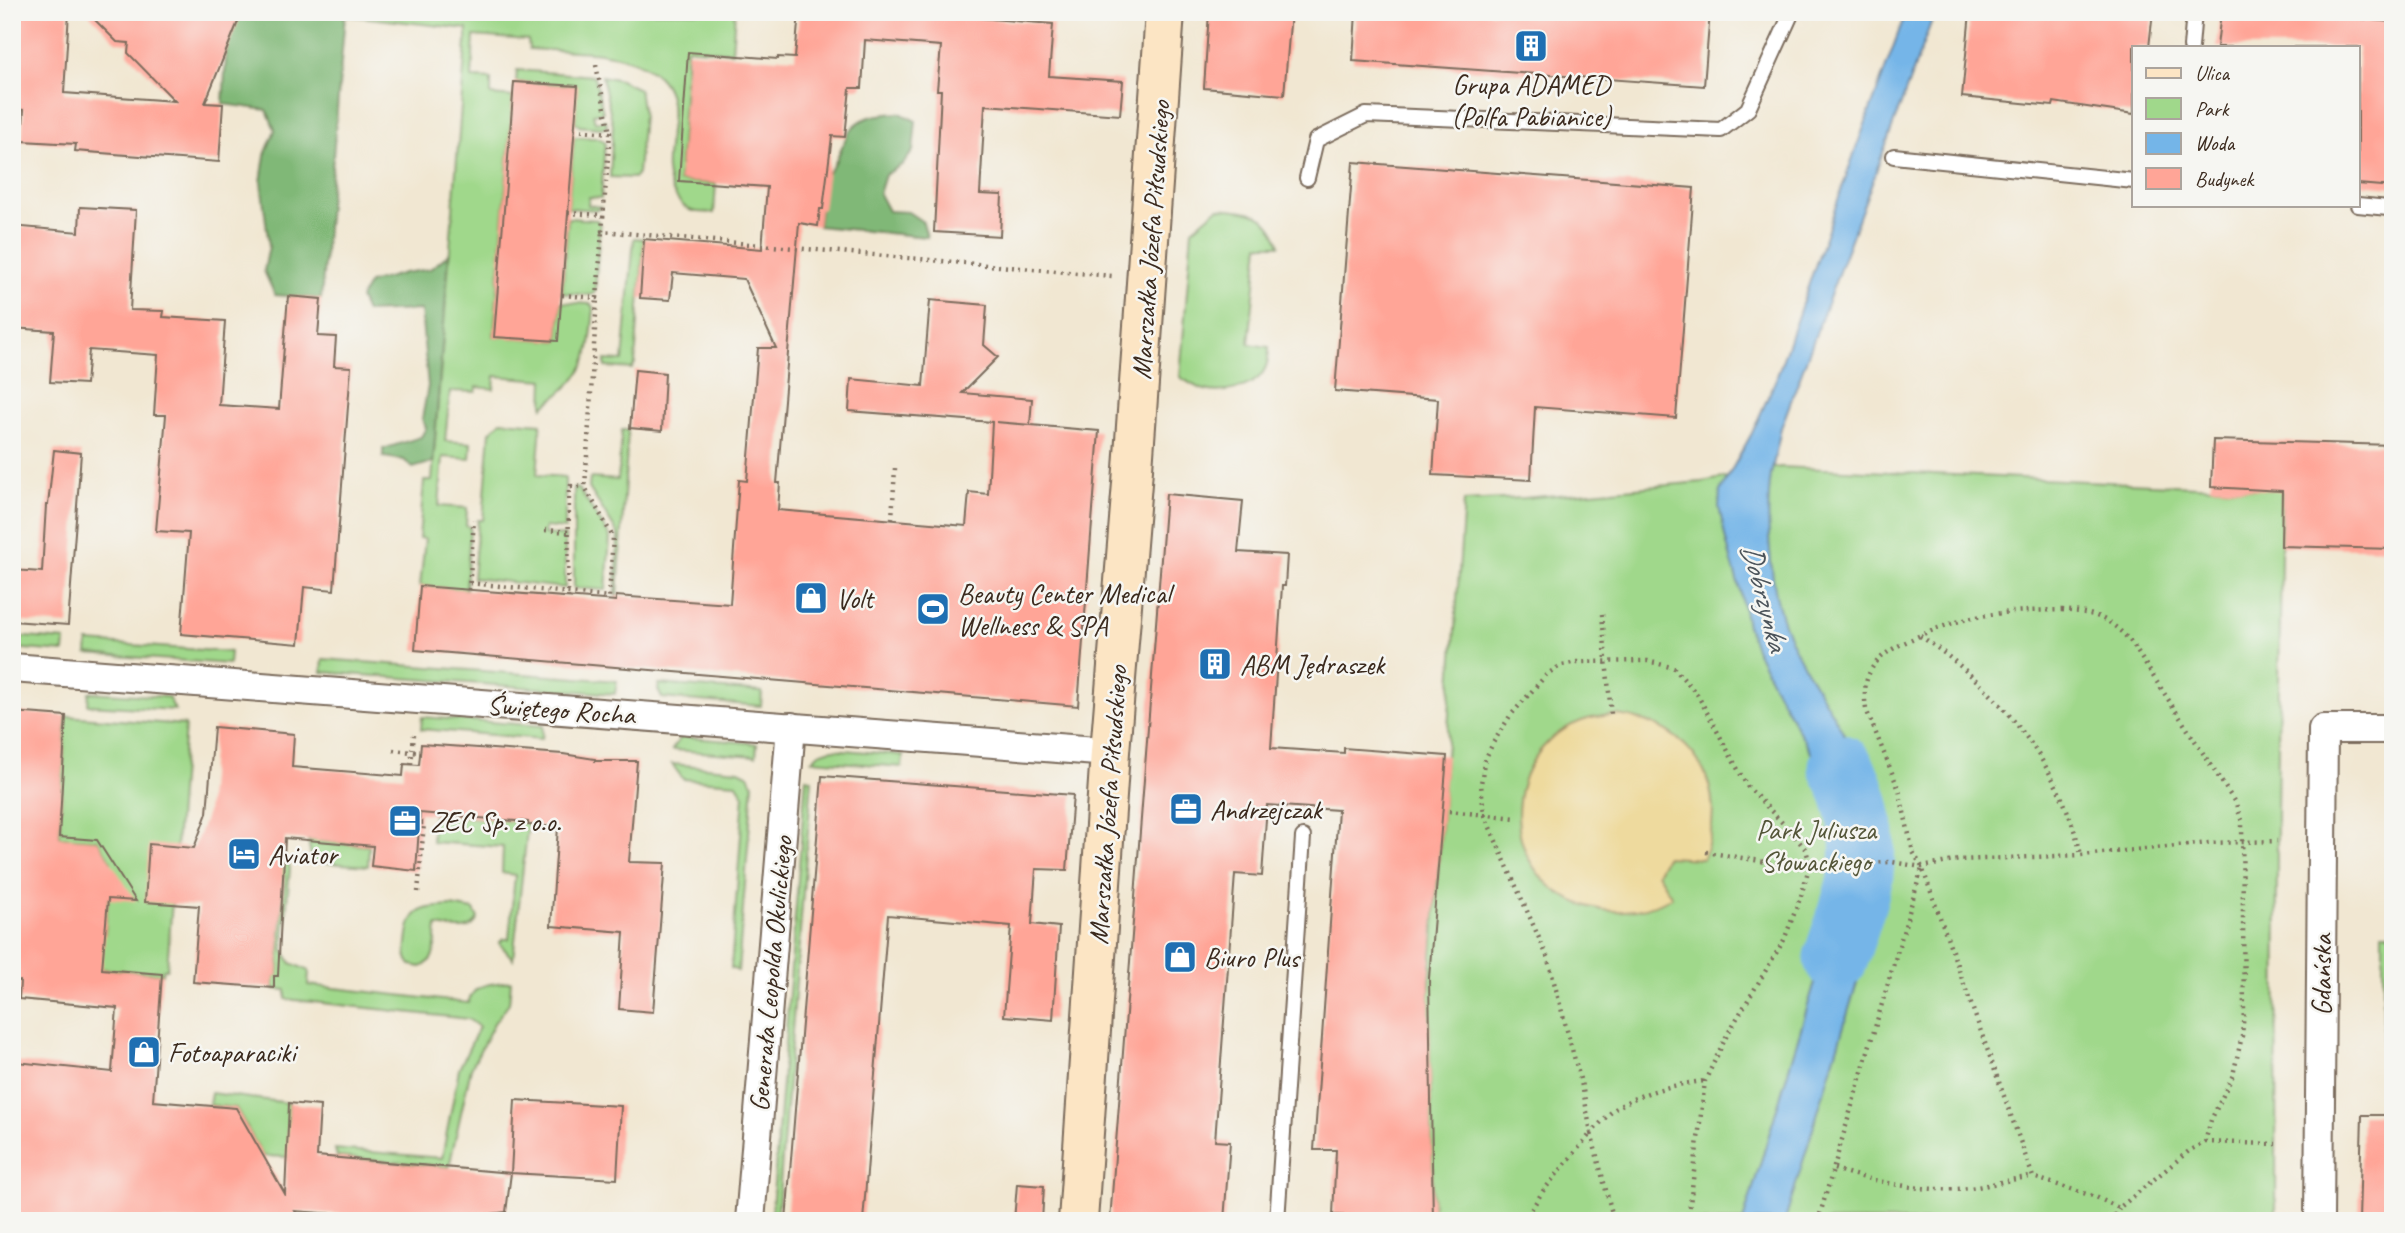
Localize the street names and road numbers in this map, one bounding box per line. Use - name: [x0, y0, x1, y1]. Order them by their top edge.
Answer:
- street label: Marszałka Józefa Piłsudskiego: [1123, 97, 1178, 381]
- street label: Marszałka Józefa Piłsudskiego: [1080, 662, 1135, 946]
- street label: Świętego Rocha: [486, 687, 638, 732]
- street label: Generała Leopolda Okulickiego: [741, 833, 800, 1113]
- street label: Gdańska: [2304, 932, 2339, 1016]

